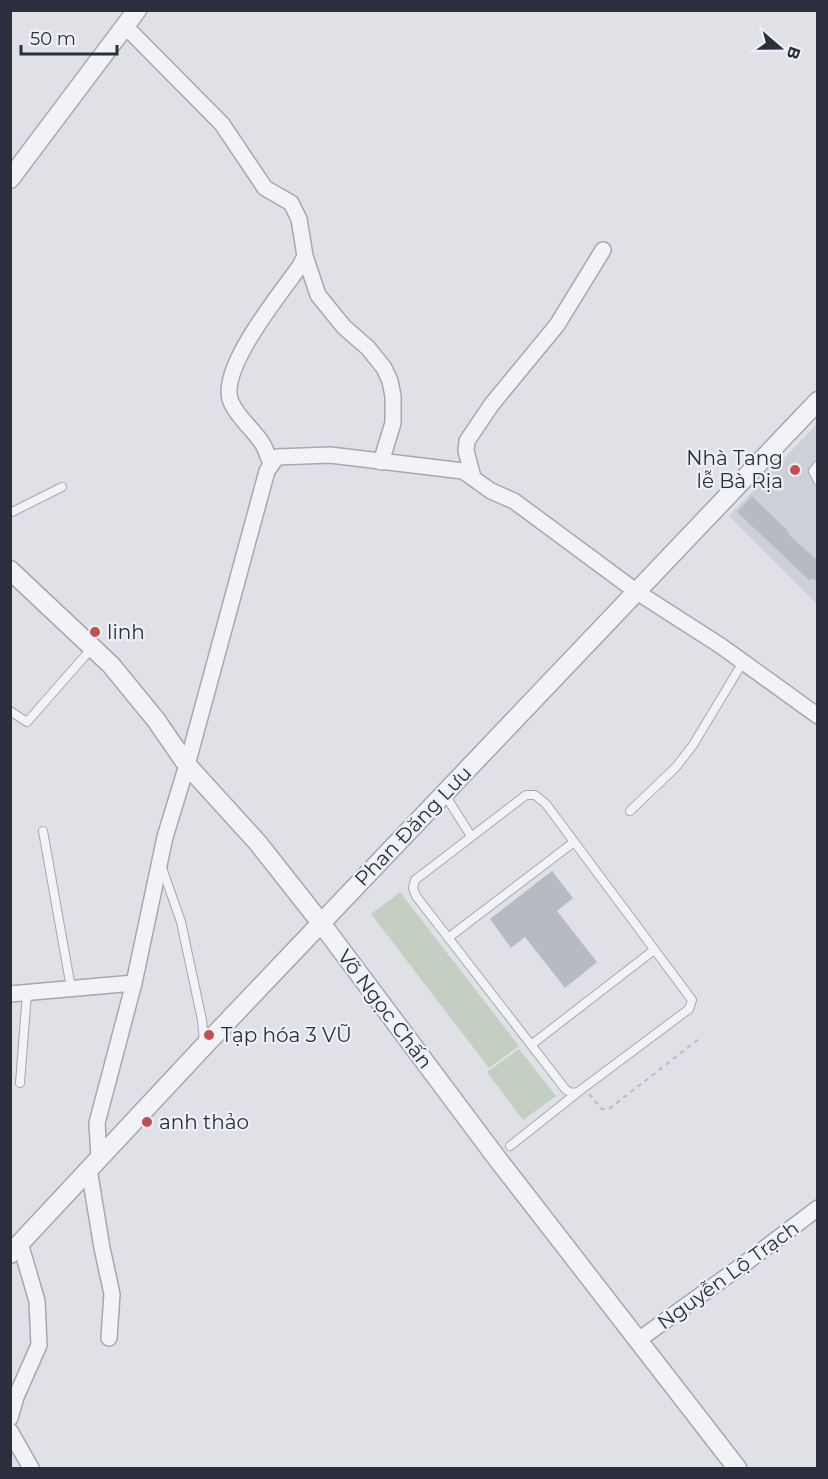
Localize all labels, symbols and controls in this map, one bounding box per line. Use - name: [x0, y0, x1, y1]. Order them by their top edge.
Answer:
- scale bar: [21, 18, 117, 56]
- north arrow: [750, 18, 810, 78]
- text: 50 m: [30, 28, 76, 50]
- text: B: [783, 44, 805, 62]
- place label: Nhà Tang lễ Bà Rịa: [686, 446, 783, 493]
- marker: Nhà Tang lễ Bà Rịa: [788, 463, 802, 477]
- place label: linh: [107, 620, 145, 644]
- marker: linh: [88, 625, 102, 639]
- street label: Phan Đăng Lưu: [350, 761, 476, 891]
- street label: Võ Ngọc Chấn: [332, 945, 438, 1073]
- place label: Tạp hóa 3 VŨ: [221, 1023, 352, 1047]
- marker: Tạp hóa 3 VŨ: [202, 1028, 216, 1042]
- place label: anh thảo: [159, 1110, 249, 1134]
- marker: anh thảo: [140, 1115, 154, 1129]
- street label: Nguyễn Lộ Trạch: [653, 1216, 803, 1334]

